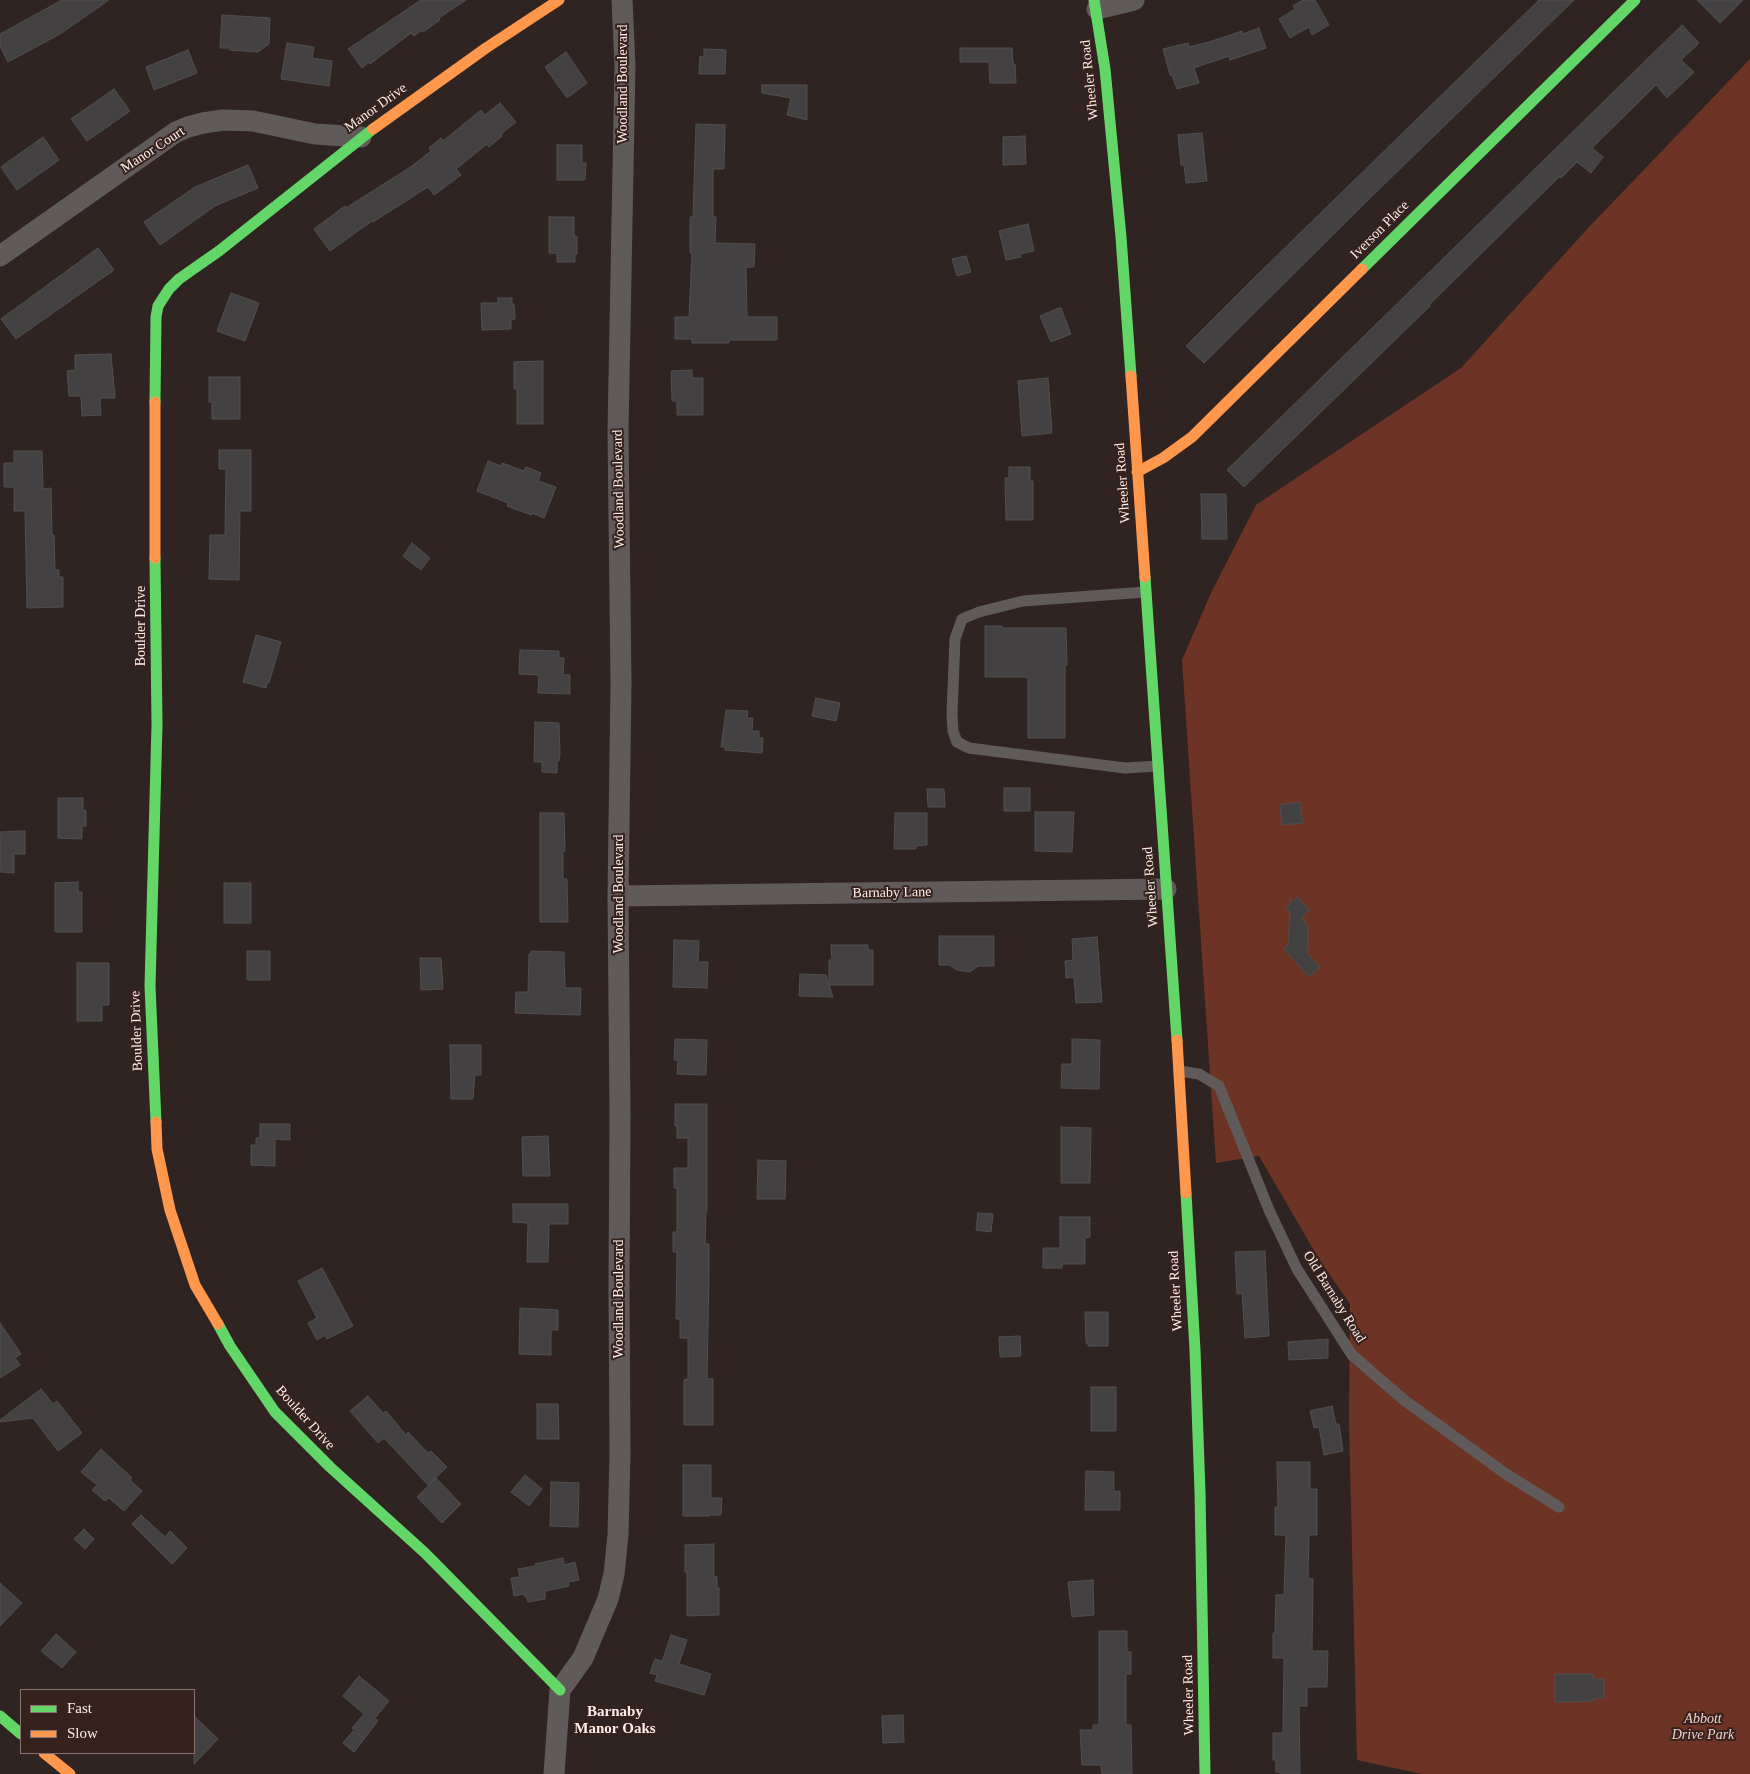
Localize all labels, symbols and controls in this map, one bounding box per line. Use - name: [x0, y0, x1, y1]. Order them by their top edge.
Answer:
- street label: Woodland Boulevard: [615, 24, 631, 144]
- street label: Wheeler Road: [1077, 39, 1103, 121]
- street label: Manor Drive: [342, 80, 410, 136]
- street label: Manor Court: [118, 123, 188, 177]
- street label: Iverson Place: [1347, 197, 1413, 263]
- street label: Woodland Boulevard: [610, 429, 628, 549]
- street label: Wheeler Road: [1112, 442, 1134, 524]
- street label: Boulder Drive: [133, 586, 149, 666]
- street label: Woodland Boulevard: [611, 834, 627, 954]
- street label: Wheeler Road: [1140, 846, 1162, 928]
- street label: Barnaby Lane: [852, 884, 932, 902]
- street label: Boulder Drive: [127, 990, 147, 1072]
- street label: Woodland Boulevard: [611, 1239, 627, 1359]
- street label: Old Barnaby Road: [1299, 1248, 1369, 1346]
- street label: Wheeler Road: [1166, 1250, 1186, 1332]
- street label: Boulder Drive: [272, 1382, 338, 1454]
- street label: Wheeler Road: [1180, 1655, 1198, 1735]
- legend: [20, 1689, 195, 1754]
- text: Fast: [67, 1700, 92, 1716]
- district label: Barnaby Manor Oaks: [574, 1703, 656, 1738]
- park label: Abbott Drive Park: [1672, 1711, 1734, 1744]
- text: Slow: [67, 1725, 98, 1741]

